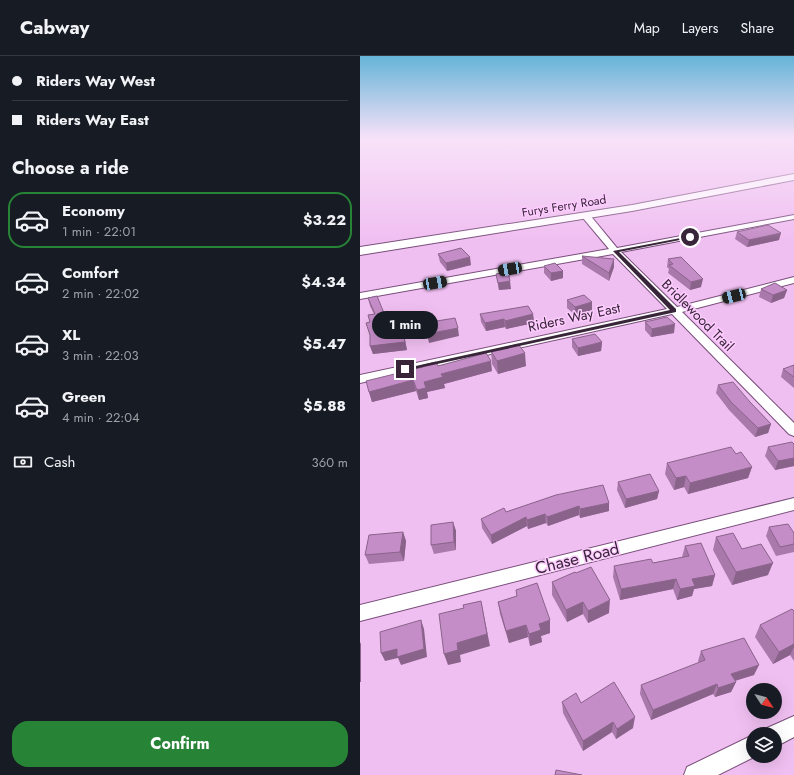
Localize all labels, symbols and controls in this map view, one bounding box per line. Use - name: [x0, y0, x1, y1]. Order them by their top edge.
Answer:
- text: Cabway: [20, 14, 90, 41]
- text: Map: [634, 18, 660, 38]
- text: Layers: [682, 18, 718, 38]
- text: Share: [740, 18, 774, 38]
- text: Riders Way West: [36, 70, 155, 92]
- text: Riders Way East: [36, 109, 149, 131]
- text: Choose a ride: [12, 155, 129, 181]
- street label: Furys Ferry Road: [520, 190, 608, 222]
- text: Economy: [62, 200, 125, 222]
- icon: car: [14, 202, 50, 238]
- text: $3.22: [303, 209, 346, 231]
- text: 1 min · 22:01: [62, 222, 136, 241]
- route start: [681, 228, 699, 246]
- car: [497, 261, 523, 277]
- text: Comfort: [62, 262, 119, 284]
- icon: car: [14, 264, 50, 300]
- text: $4.34: [302, 271, 346, 293]
- street label: Bridlewood Trail: [657, 274, 739, 356]
- car: [422, 275, 448, 291]
- text: 2 min · 22:02: [62, 284, 139, 303]
- car: [721, 287, 747, 305]
- street label: Riders Way East: [526, 297, 623, 337]
- callout: 1 min: [372, 311, 438, 339]
- text: 1 min: [389, 315, 421, 334]
- text: XL: [62, 324, 80, 346]
- icon: car: [14, 326, 50, 362]
- text: $5.47: [303, 333, 346, 355]
- text: 3 min · 22:03: [62, 346, 139, 365]
- route end: [396, 360, 414, 378]
- text: Green: [62, 386, 106, 408]
- icon: car: [14, 388, 50, 424]
- text: $5.88: [303, 395, 346, 417]
- text: 4 min · 22:04: [62, 408, 140, 427]
- icon: cash: [12, 451, 34, 473]
- text: Cash: [44, 451, 75, 473]
- text: 360 m: [312, 453, 348, 472]
- street label: Chase Road: [532, 536, 622, 580]
- north arrow: [746, 683, 782, 719]
- map controls: [746, 683, 782, 763]
- button: Confirm: [12, 721, 348, 767]
- button: layers: [746, 727, 782, 763]

